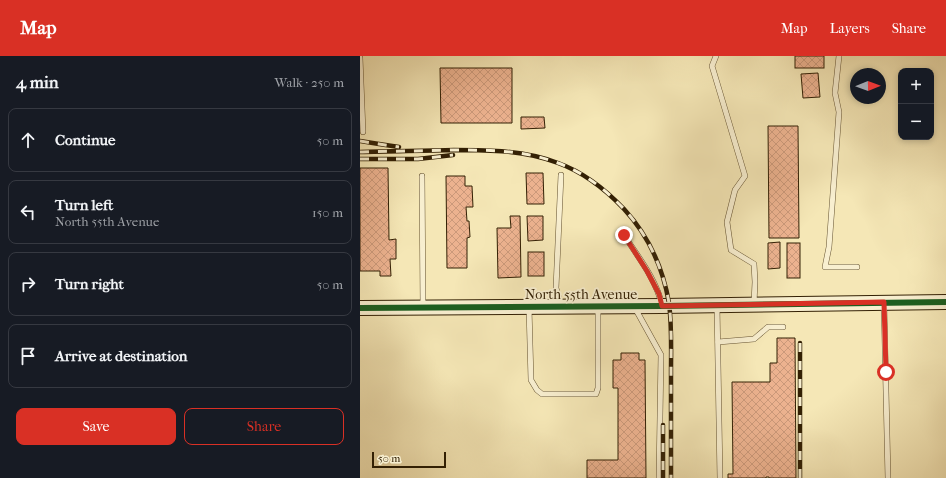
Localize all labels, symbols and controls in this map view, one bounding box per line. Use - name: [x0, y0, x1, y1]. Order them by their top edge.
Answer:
- text: Map: [20, 17, 56, 39]
- text: Map: [781, 20, 808, 37]
- text: Layers: [830, 20, 870, 37]
- text: Share: [892, 20, 926, 37]
- north arrow: [850, 68, 886, 104]
- map controls: [898, 68, 934, 140]
- button: +: [898, 68, 934, 104]
- text: 4 min: [16, 72, 59, 92]
- text: Walk · 250 m: [275, 75, 344, 90]
- button: −: [898, 104, 934, 140]
- icon: ahead: [17, 129, 39, 151]
- text: Continue: [55, 131, 115, 149]
- text: 50 m: [317, 133, 343, 148]
- text: Turn left: [55, 196, 113, 214]
- icon: left: [17, 201, 39, 223]
- text: 150 m: [312, 205, 343, 220]
- text: North 55th Avenue: [55, 214, 159, 229]
- route end: [615, 226, 633, 244]
- icon: right: [17, 273, 39, 295]
- text: Turn right: [55, 275, 124, 293]
- text: 50 m: [317, 277, 343, 292]
- street label: North 55th Avenue: [525, 286, 637, 303]
- icon: arrive: [17, 345, 39, 367]
- text: Arrive at destination: [55, 347, 187, 365]
- route start: [877, 363, 895, 381]
- button: Save: [16, 408, 176, 445]
- button: Share: [184, 408, 344, 445]
- scale bar: [372, 450, 446, 469]
- text: 50 m: [378, 452, 400, 465]

